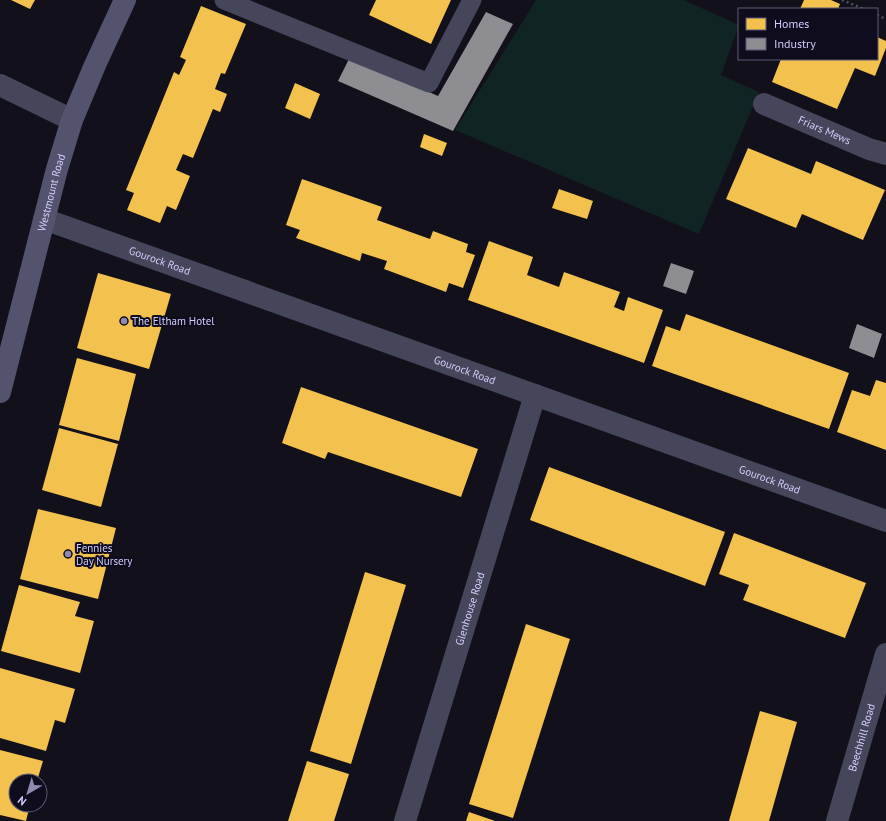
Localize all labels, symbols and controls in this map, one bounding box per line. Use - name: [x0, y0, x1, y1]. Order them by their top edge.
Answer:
- legend: [738, 8, 878, 60]
- text: Homes: [774, 16, 809, 31]
- text: Industry: [774, 36, 816, 51]
- street label: Friars Mews: [796, 113, 854, 148]
- street label: Westmount Road: [34, 152, 68, 233]
- street label: Gourock Road: [127, 243, 193, 278]
- place label: The Eltham Hotel: [132, 314, 215, 328]
- marker: The Eltham Hotel: [119, 316, 129, 326]
- street label: Gourock Road: [432, 352, 498, 387]
- street label: Gourock Road: [737, 462, 802, 497]
- place label: Fennies Day Nursery: [76, 541, 133, 568]
- marker: Fennies Day Nursery: [63, 549, 73, 559]
- street label: Glenhouse Road: [452, 570, 488, 647]
- street label: Beechhill Road: [845, 702, 878, 773]
- north arrow: [8, 773, 48, 813]
- text: N: [15, 793, 29, 809]

